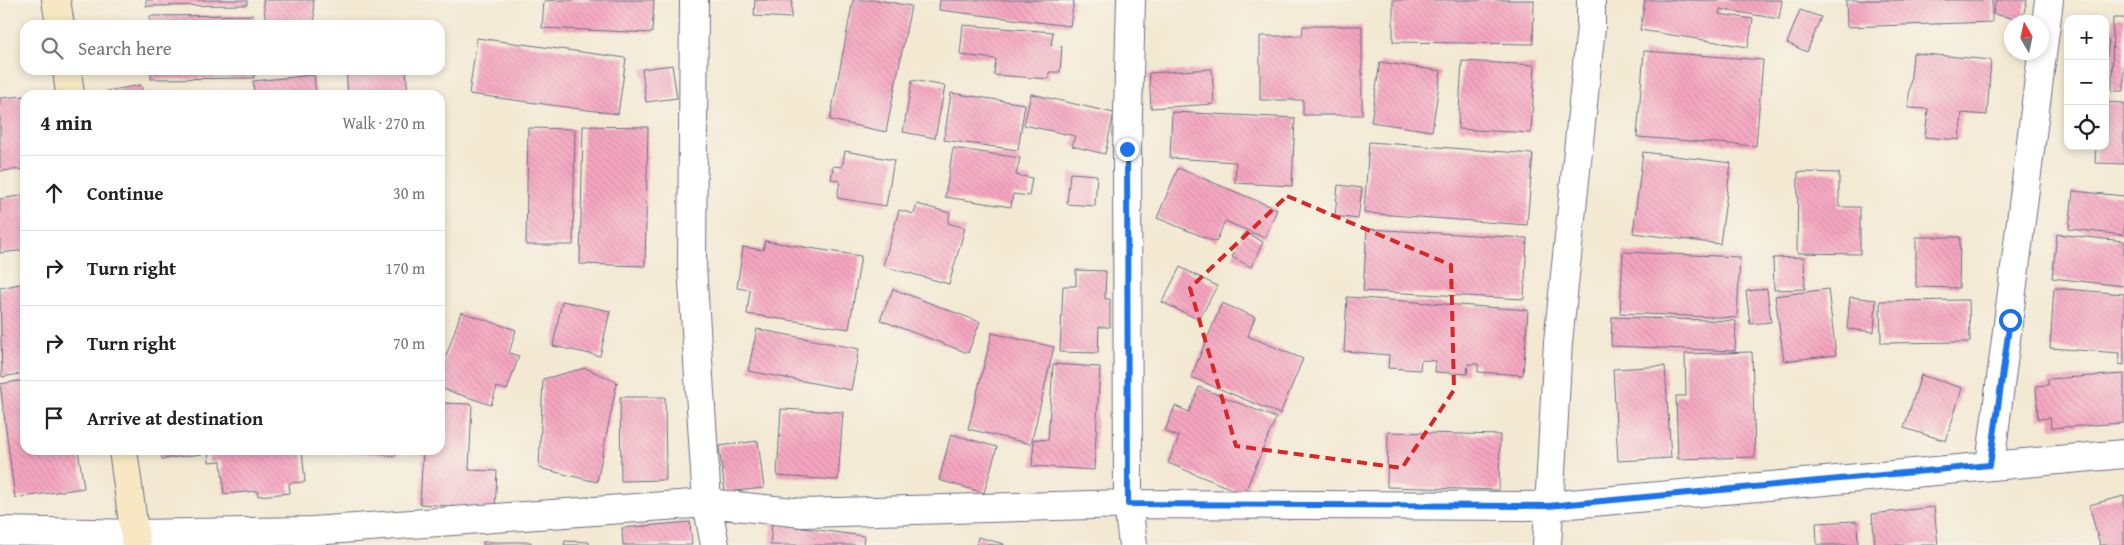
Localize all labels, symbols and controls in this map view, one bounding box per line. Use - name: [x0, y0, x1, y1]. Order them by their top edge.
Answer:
- north arrow: [2004, 15, 2049, 60]
- map controls: [2064, 15, 2109, 150]
- button: +: [2064, 15, 2109, 60]
- search box: [20, 20, 445, 75]
- icon: search: [38, 34, 66, 62]
- text: Search here: [78, 34, 172, 62]
- button: −: [2064, 60, 2109, 105]
- button: locate: [2064, 105, 2109, 150]
- text: 4 min: [40, 107, 92, 138]
- text: Walk · 270 m: [342, 111, 425, 135]
- route end: [1116, 138, 1139, 161]
- icon: ahead: [40, 179, 68, 207]
- text: Continue: [87, 179, 164, 207]
- text: 30 m: [393, 181, 425, 205]
- icon: right: [40, 254, 68, 282]
- text: Turn right: [87, 254, 176, 282]
- text: 170 m: [385, 256, 425, 280]
- route start: [1999, 309, 2022, 332]
- icon: right: [40, 329, 68, 357]
- text: Turn right: [87, 329, 176, 357]
- text: 70 m: [393, 331, 425, 355]
- icon: arrive: [40, 404, 68, 432]
- text: Arrive at destination: [87, 404, 263, 432]

